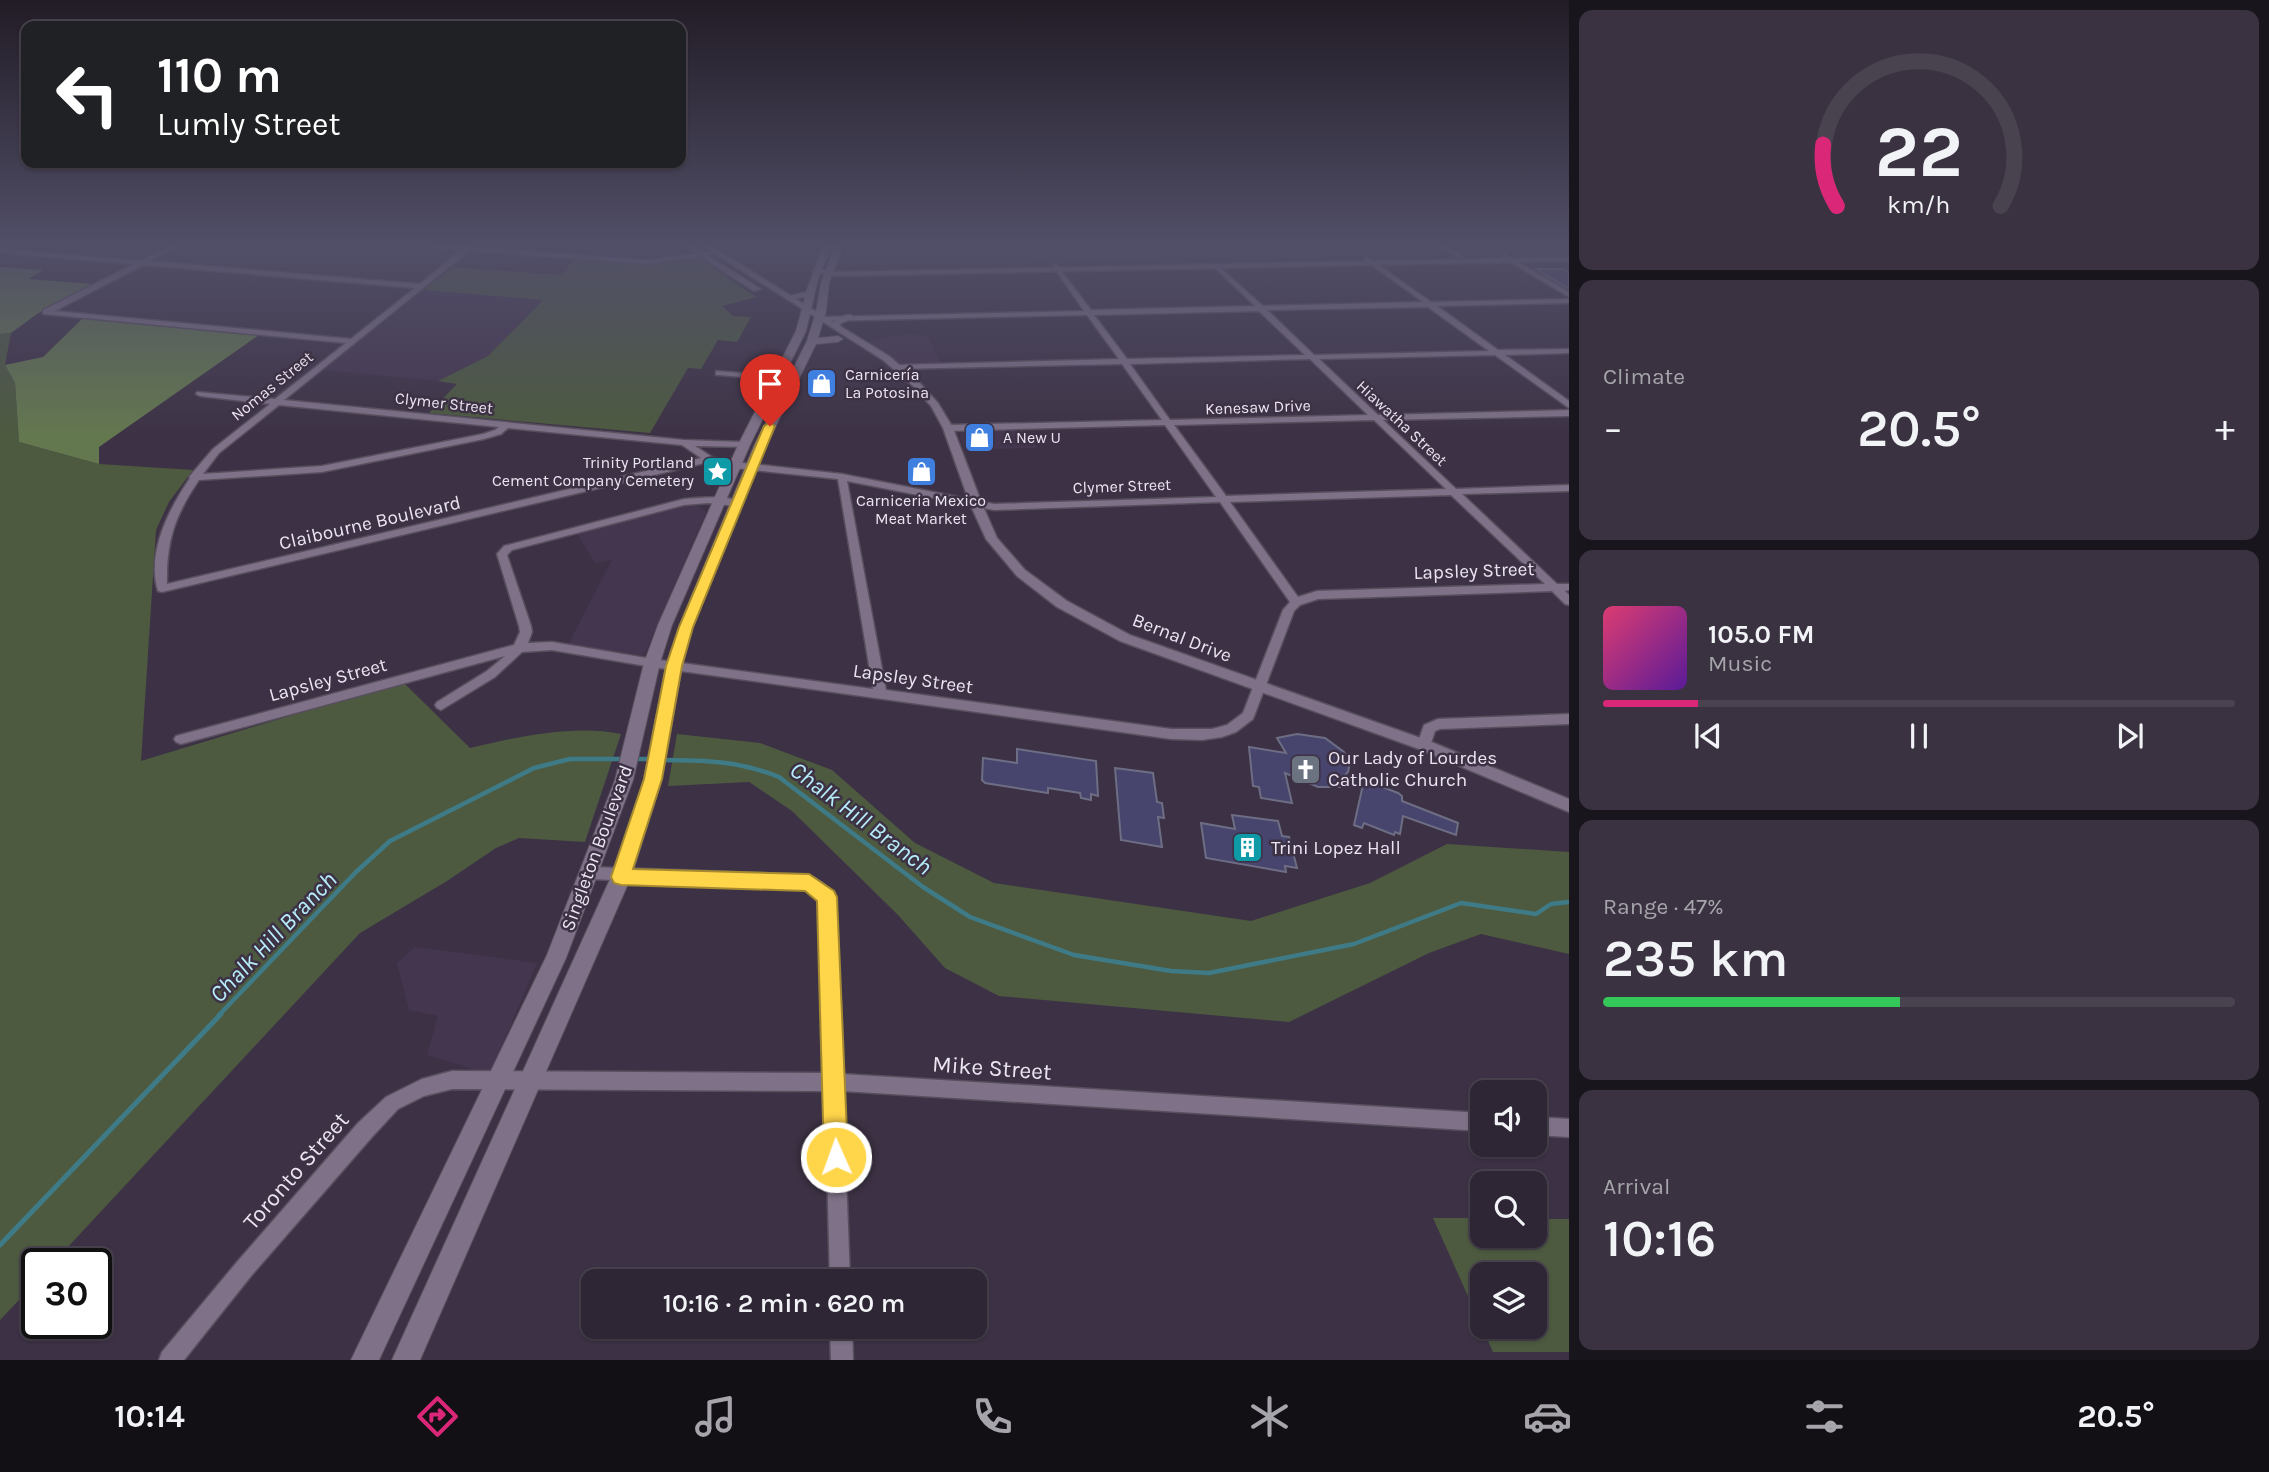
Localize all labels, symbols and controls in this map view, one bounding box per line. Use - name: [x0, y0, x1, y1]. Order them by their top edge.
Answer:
- text: 110 m: [157, 47, 282, 104]
- icon: left: [42, 49, 133, 140]
- text: Lumly Street: [157, 106, 341, 143]
- text: 22: [1875, 109, 1963, 194]
- text: km/h: [1887, 190, 1951, 219]
- street label: Nomas Street: [227, 347, 317, 425]
- pin: [740, 354, 800, 426]
- text: Climate: [1603, 363, 1685, 390]
- icon: arrive: [751, 365, 789, 403]
- place label: Carnicería La Potosina: [845, 365, 929, 402]
- shop icon: Carnicería La Potosina: [805, 366, 839, 400]
- street label: Hiawatha Street: [1353, 376, 1451, 470]
- street label: Clymer Street: [394, 388, 494, 418]
- street label: Kenesaw Drive: [1205, 396, 1311, 418]
- text: 20.5°: [1857, 398, 1981, 459]
- text: −: [1603, 406, 1623, 451]
- text: +: [2215, 406, 2235, 451]
- shop icon: A New U: [963, 420, 997, 454]
- place label: A New U: [1003, 428, 1061, 447]
- place label: Trinity Portland Cement Company Cemetery: [492, 453, 695, 490]
- place icon: Trinity Portland Cement Company Cemetery: [700, 454, 734, 488]
- shop icon: Carniceria Mexico Meat Market: [904, 454, 938, 488]
- street label: Clymer Street: [1072, 475, 1172, 497]
- street label: Claibourne Boulevard: [277, 491, 463, 555]
- place label: Carniceria Mexico Meat Market: [856, 491, 986, 528]
- street label: Lapsley Street: [1413, 558, 1535, 584]
- street label: Bernal Drive: [1129, 609, 1235, 667]
- text: 105.0 FM: [1708, 619, 1814, 650]
- text: Music: [1708, 650, 1772, 677]
- street label: Lapsley Street: [267, 654, 389, 706]
- street label: Lapsley Street: [852, 660, 974, 698]
- icon: previous: [1689, 717, 1727, 755]
- icon: pause: [1900, 717, 1938, 755]
- icon: next: [2111, 717, 2149, 755]
- place label: Our Lady of Lourdes Catholic Church: [1328, 747, 1497, 791]
- church icon: Our Lady of Lourdes Catholic Church: [1288, 752, 1322, 786]
- water label: Chalk Hill Branch: [784, 755, 938, 881]
- street label: Singleton Boulevard: [557, 762, 637, 934]
- building icon: Trini Lopez Hall: [1231, 831, 1265, 865]
- place label: Trini Lopez Hall: [1271, 837, 1401, 859]
- water label: Chalk Hill Branch: [204, 866, 342, 1008]
- text: Range · 47%: [1603, 893, 1724, 920]
- text: 235 km: [1603, 928, 1788, 989]
- street label: Mike Street: [931, 1050, 1053, 1086]
- map controls: [1470, 1080, 1547, 1339]
- button: sound: [1470, 1080, 1547, 1157]
- street label: Toronto Street: [238, 1106, 355, 1235]
- position arrow: [799, 1120, 873, 1194]
- button: search: [1470, 1171, 1547, 1248]
- text: Arrival: [1603, 1173, 1670, 1200]
- text: 10:16: [1603, 1208, 1716, 1269]
- speed limit sign: 30: [21, 1248, 112, 1339]
- button: layers: [1470, 1262, 1547, 1339]
- text: 10:16 · 2 min · 620 m: [663, 1288, 905, 1319]
- icon: directions: [413, 1392, 462, 1441]
- icon: music: [691, 1392, 740, 1441]
- icon: phone: [968, 1392, 1017, 1441]
- icon: climate: [1245, 1392, 1294, 1441]
- icon: car: [1523, 1392, 1572, 1441]
- icon: filters: [1800, 1392, 1849, 1441]
- text: 10:14: [114, 1398, 185, 1435]
- text: 20.5°: [2077, 1398, 2155, 1435]

